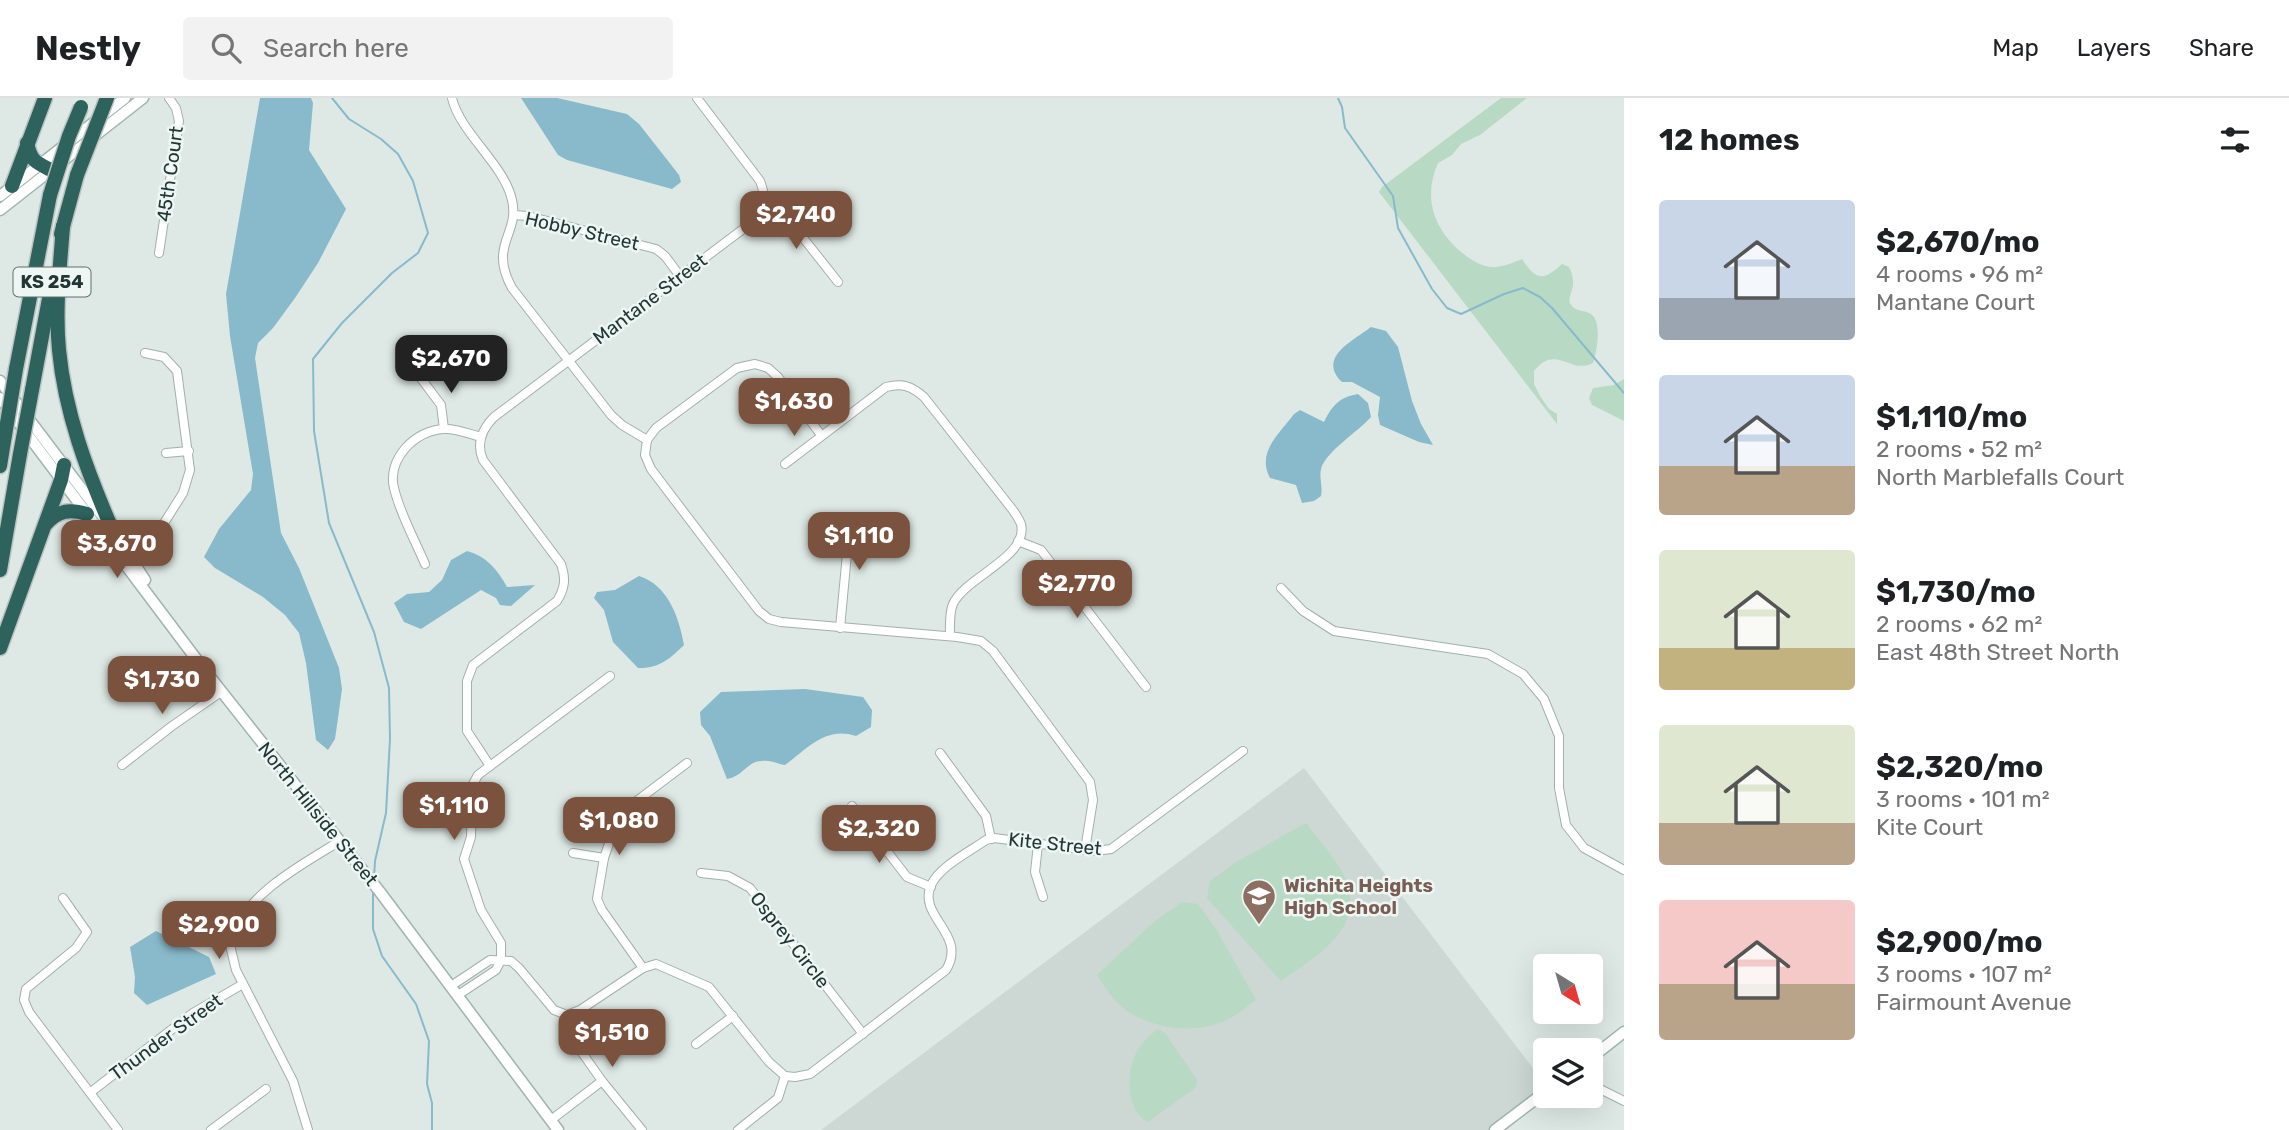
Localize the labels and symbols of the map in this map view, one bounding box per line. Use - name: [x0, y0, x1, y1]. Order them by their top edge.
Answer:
- street label: 45th Court: [152, 124, 188, 223]
- pin: $2,740: [739, 192, 853, 251]
- street label: Hobby Street: [523, 207, 642, 255]
- street label: Mantane Street: [589, 248, 712, 349]
- road number: KS 254: [14, 267, 90, 296]
- pin: $2,670: [394, 336, 508, 395]
- pin: $1,630: [737, 378, 851, 438]
- pin: $1,110: [802, 512, 916, 572]
- pin: $3,670: [60, 520, 174, 580]
- pin: $2,770: [1020, 560, 1134, 620]
- pin: $1,730: [105, 656, 219, 716]
- street label: North Hillside Street: [253, 738, 383, 891]
- pin: $1,110: [397, 782, 511, 842]
- pin: $1,080: [562, 798, 676, 857]
- pin: $2,320: [822, 806, 936, 865]
- street label: Kite Street: [1007, 828, 1103, 860]
- place label: Wichita Heights High School: [1284, 874, 1433, 919]
- school or university icon: Wichita Heights High School: [1240, 877, 1278, 926]
- street label: Osprey Circle: [745, 887, 835, 993]
- pin: $2,900: [162, 902, 276, 961]
- north arrow: [1533, 954, 1603, 1024]
- street label: Thunder Street: [105, 988, 227, 1086]
- pin: $1,510: [555, 1010, 669, 1069]

